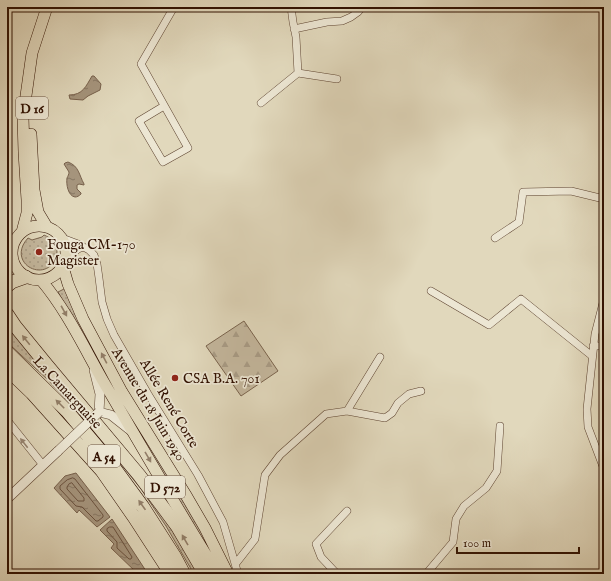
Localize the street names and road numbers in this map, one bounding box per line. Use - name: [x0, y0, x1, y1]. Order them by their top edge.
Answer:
- road number: D 16: [16, 97, 48, 119]
- street label: Avenue du 18 Juin 1940: [107, 344, 189, 465]
- street label: La Camarguaise: [29, 352, 106, 433]
- street label: Allée René Corte: [135, 355, 203, 452]
- road number: A 54: [88, 445, 120, 467]
- road number: D 572: [145, 476, 185, 498]

